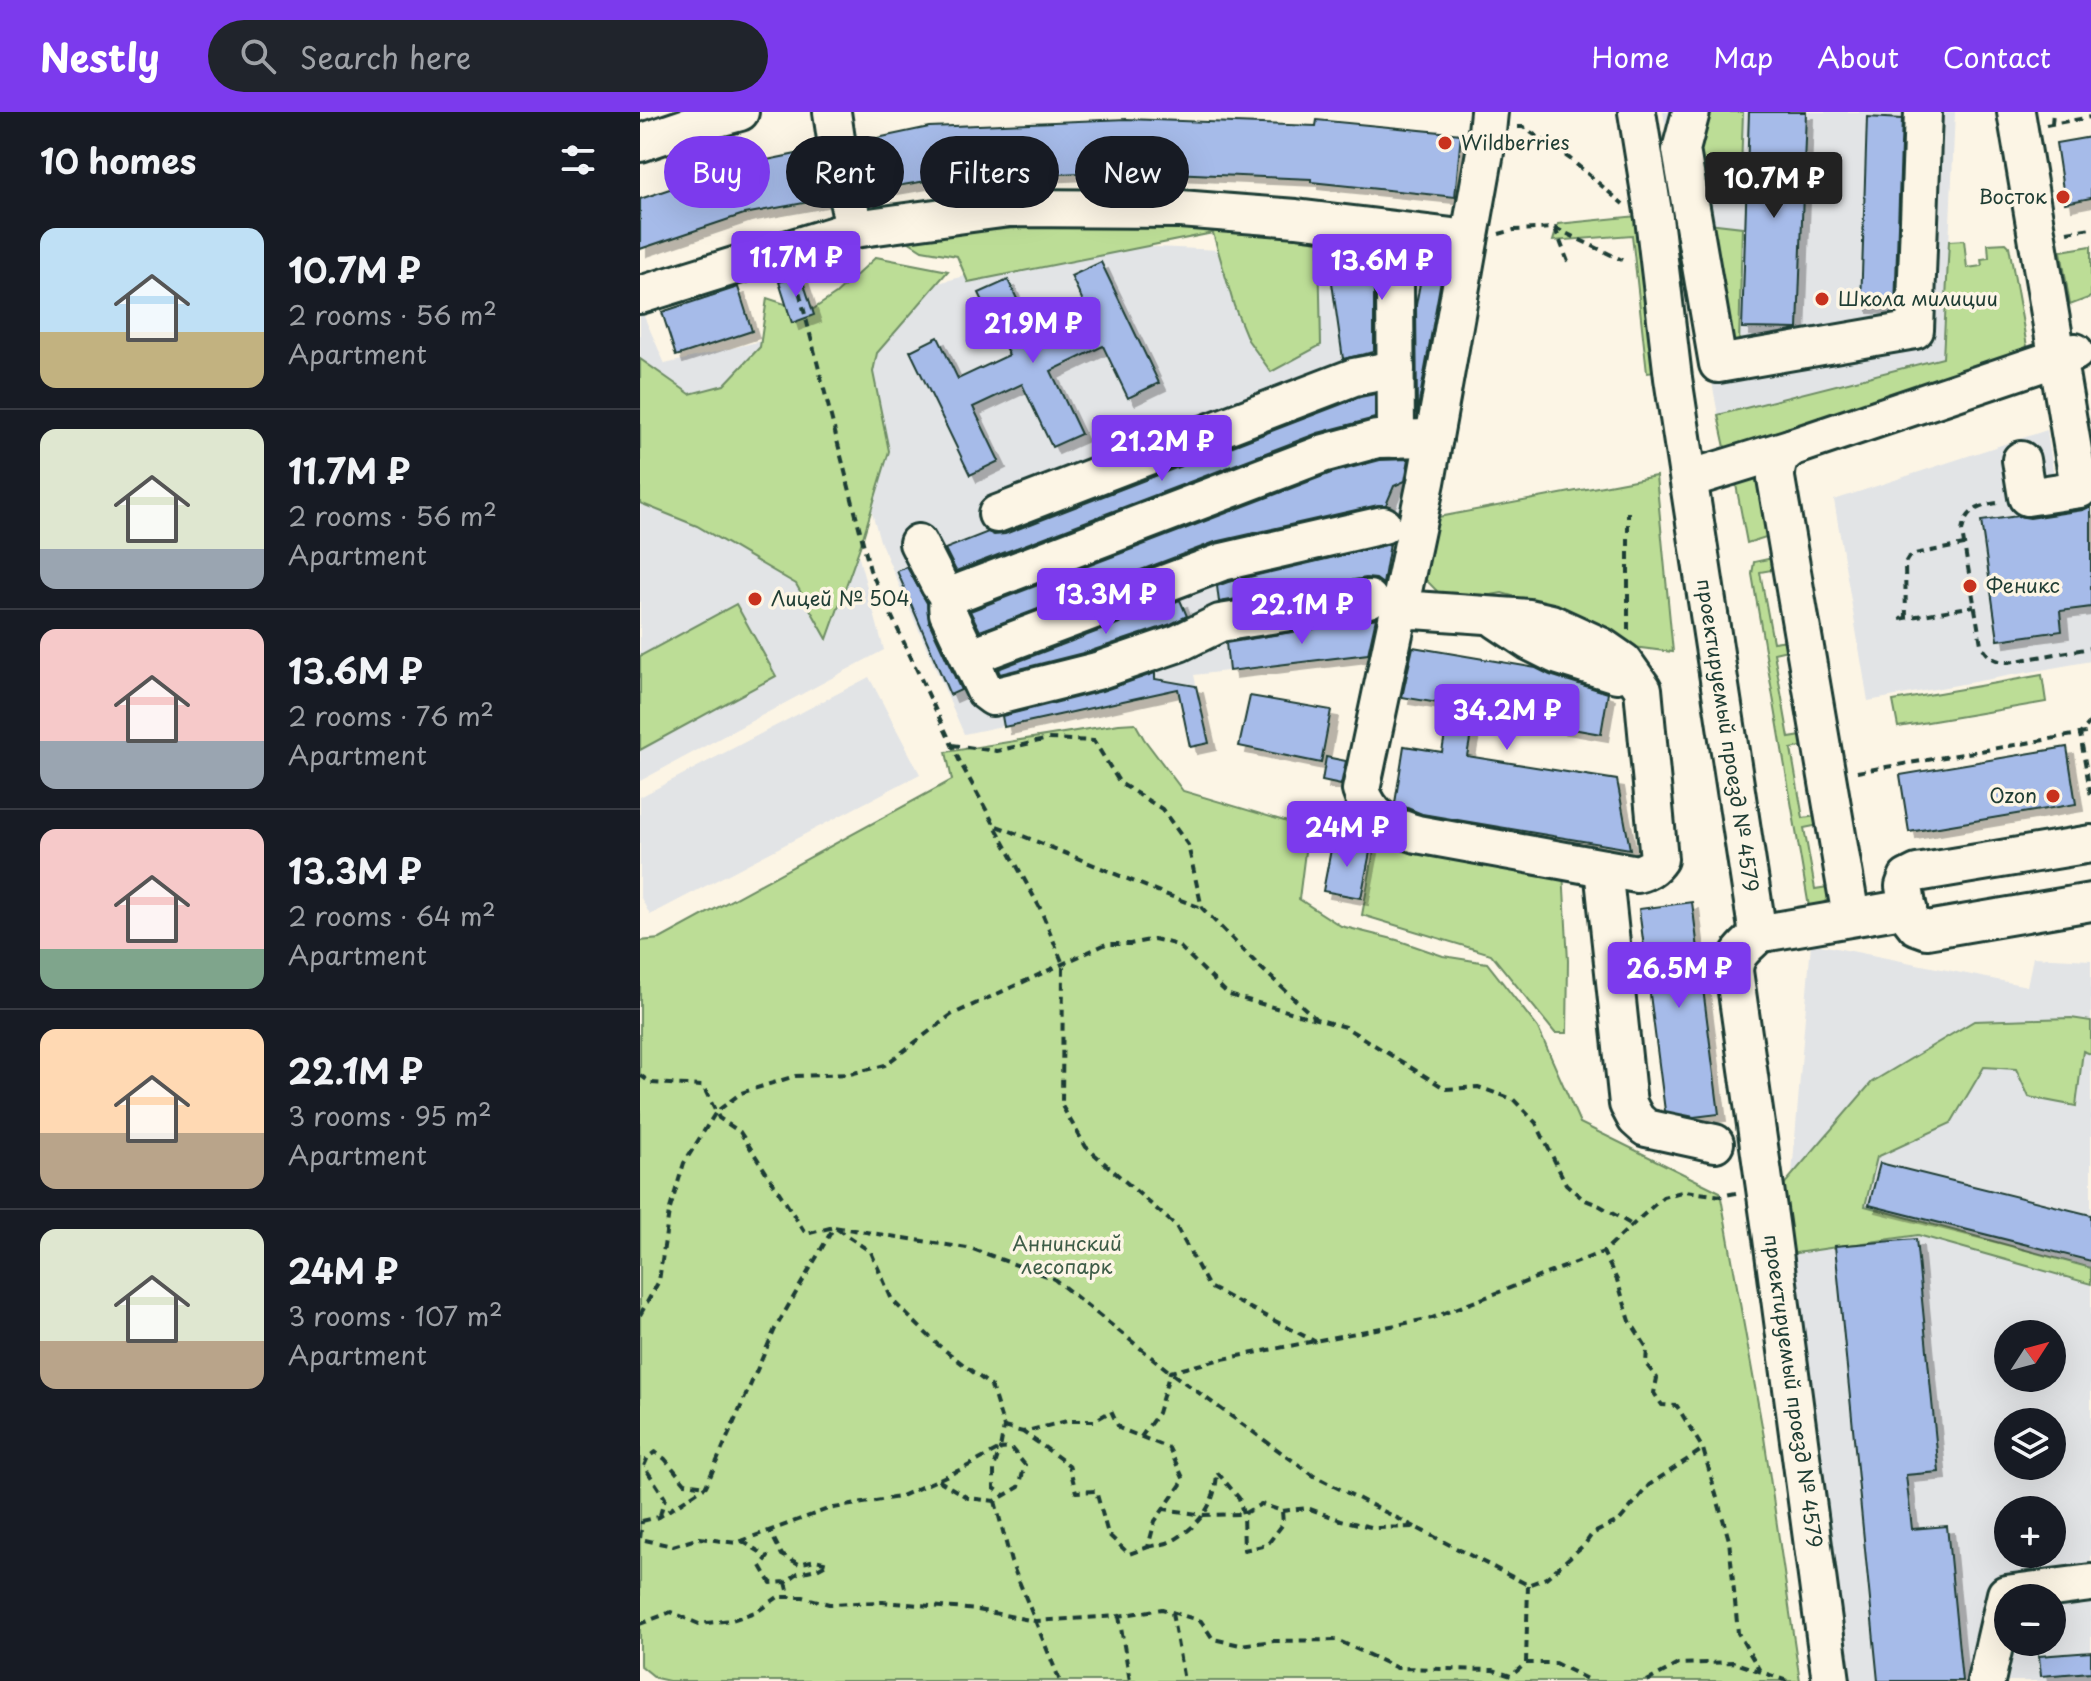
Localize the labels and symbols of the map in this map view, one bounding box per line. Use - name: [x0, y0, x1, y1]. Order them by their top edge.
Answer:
- place label: Wildberries: [1461, 127, 1570, 157]
- marker: Wildberries: [1436, 134, 1454, 152]
- pin: 10.7M ₽: [1700, 152, 1848, 220]
- place label: Восток: [1978, 181, 2047, 211]
- marker: Восток: [2054, 188, 2072, 206]
- pin: 11.7M ₽: [722, 231, 870, 299]
- pin: 13.6M ₽: [1308, 234, 1456, 302]
- place label: Школа милиции: [1838, 283, 1998, 313]
- marker: Школа милиции: [1813, 290, 1831, 308]
- pin: 21.9M ₽: [959, 297, 1107, 365]
- pin: 21.2M ₽: [1088, 415, 1236, 483]
- pin: 13.3M ₽: [1032, 568, 1180, 636]
- place label: Феникс: [1986, 570, 2060, 600]
- street label: проектируемый проезд № 4579: [1690, 577, 1767, 894]
- marker: Феникс: [1961, 577, 1979, 595]
- pin: 22.1M ₽: [1228, 578, 1376, 646]
- place label: Лицей № 504: [771, 583, 910, 613]
- marker: Лицей № 504: [746, 590, 764, 608]
- pin: 34.2M ₽: [1433, 684, 1581, 752]
- place label: Ozon: [1989, 780, 2037, 810]
- marker: Ozon: [2044, 787, 2062, 805]
- pin: 24M ₽: [1291, 801, 1403, 869]
- pin: 26.5M ₽: [1605, 942, 1753, 1010]
- park label: Аннинский лесопарк: [1012, 1228, 1122, 1281]
- street label: проектируемый проезд № 4579: [1757, 1232, 1831, 1550]
- north arrow: [1994, 1320, 2066, 1392]

